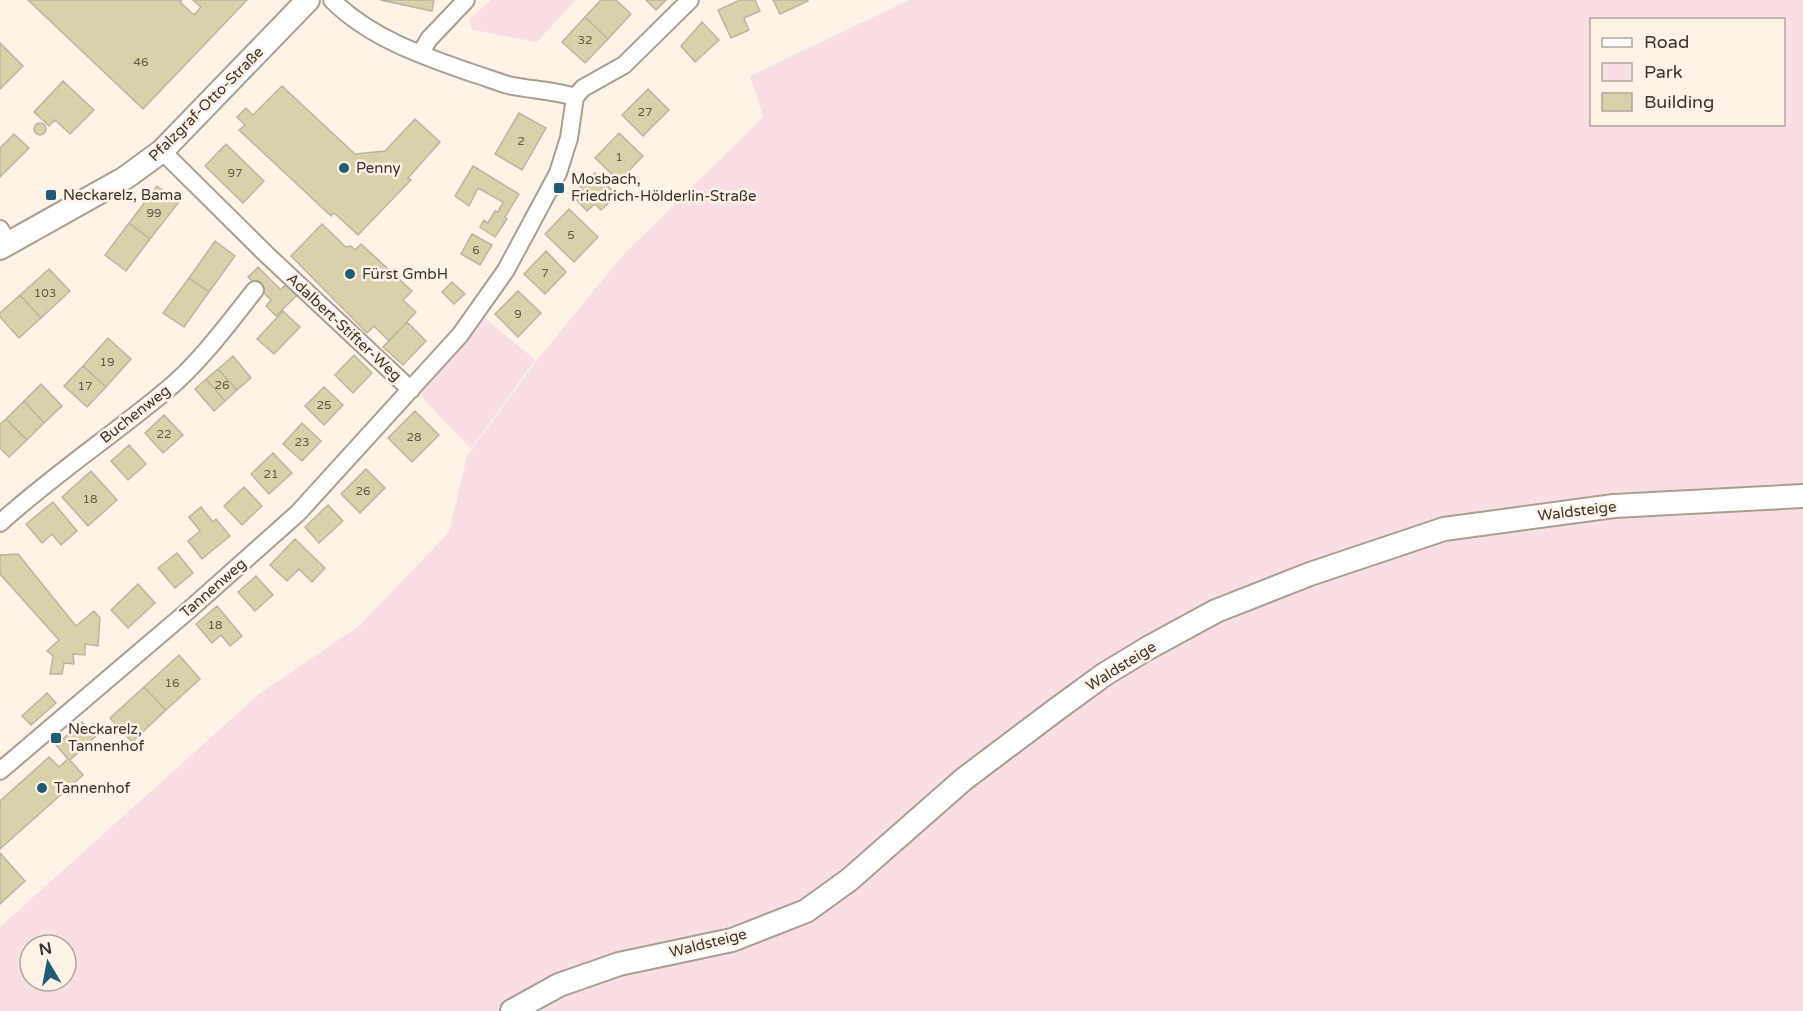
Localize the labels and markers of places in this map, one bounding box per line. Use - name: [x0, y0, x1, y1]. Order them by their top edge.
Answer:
- place label: Penny: [356, 159, 401, 177]
- marker: Penny: [337, 161, 351, 175]
- place label: Mosbach, Friedrich-Hölderlin-Straße: [571, 170, 756, 205]
- marker: Mosbach, Friedrich-Hölderlin-Straße: [552, 181, 566, 195]
- place label: Neckarelz, Bama: [63, 186, 182, 204]
- marker: Neckarelz, Bama: [44, 188, 58, 202]
- place label: Fürst GmbH: [362, 265, 448, 283]
- marker: Fürst GmbH: [343, 267, 357, 281]
- place label: Neckarelz, Tannenhof: [68, 720, 144, 755]
- marker: Neckarelz, Tannenhof: [49, 731, 63, 745]
- place label: Tannenhof: [54, 779, 130, 797]
- marker: Tannenhof: [35, 781, 49, 795]

